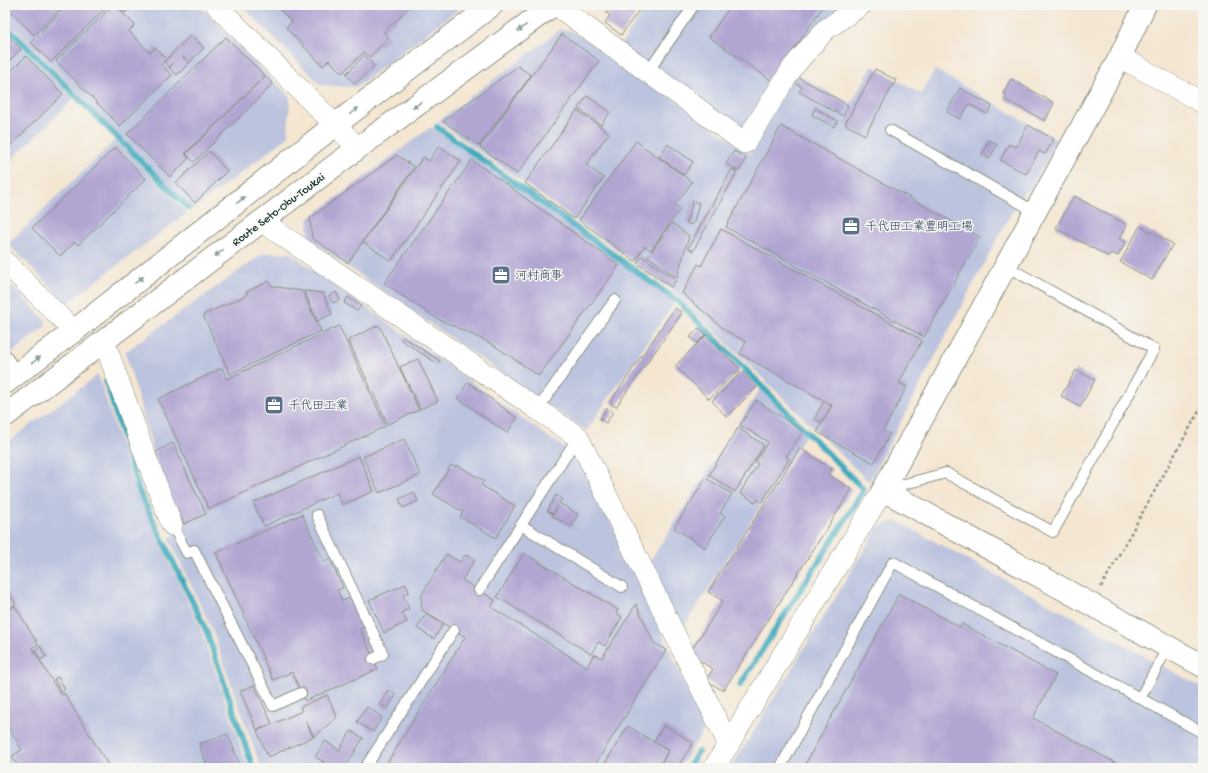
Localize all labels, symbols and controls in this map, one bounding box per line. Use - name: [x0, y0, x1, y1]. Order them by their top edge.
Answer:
- one-way arrow: [516, 24, 527, 32]
- one-way arrow: [411, 101, 422, 109]
- one-way arrow: [349, 107, 359, 115]
- street label: Route Seto-Obu-Toukai: [230, 171, 329, 250]
- one-way arrow: [235, 195, 246, 204]
- office icon: 千代田工業豊明工場: [840, 215, 862, 237]
- place label: 千代田工業豊明工場: [865, 220, 973, 235]
- one-way arrow: [214, 249, 225, 258]
- office icon: 河村商事: [490, 264, 512, 286]
- place label: 河村商事: [515, 269, 563, 284]
- one-way arrow: [133, 276, 144, 285]
- one-way arrow: [31, 356, 42, 364]
- office icon: 千代田工業: [263, 394, 285, 416]
- place label: 千代田工業: [288, 399, 348, 414]

